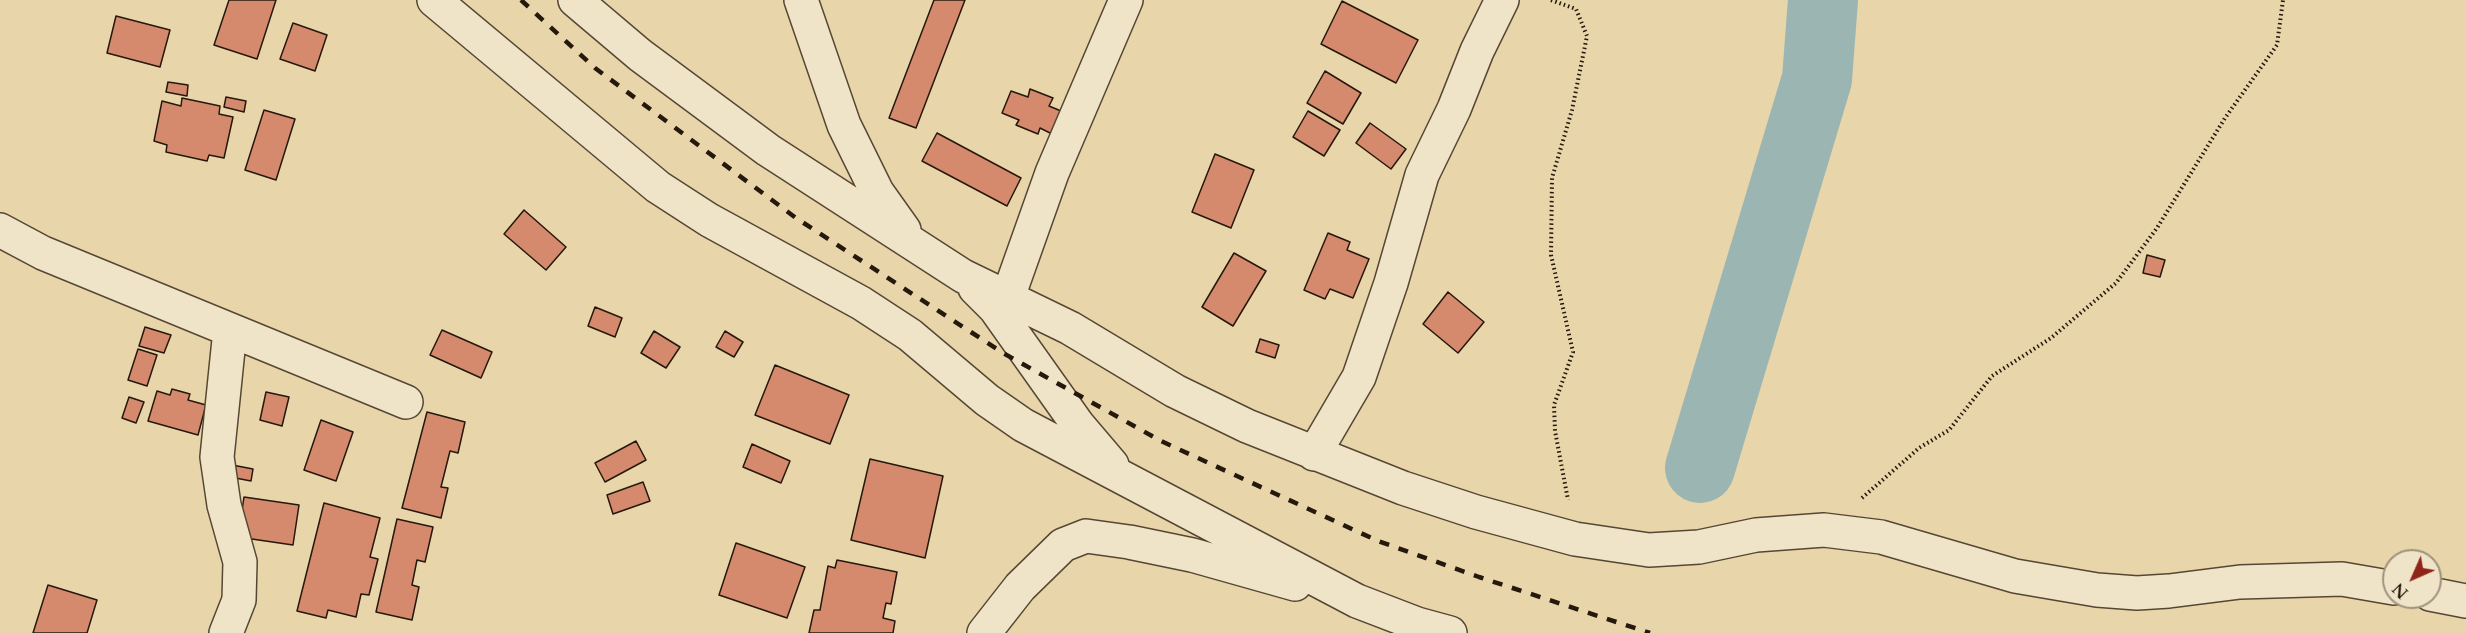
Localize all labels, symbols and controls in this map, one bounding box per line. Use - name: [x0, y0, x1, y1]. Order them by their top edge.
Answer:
- north arrow: [2382, 549, 2442, 609]
- text: N: [2388, 578, 2413, 603]

